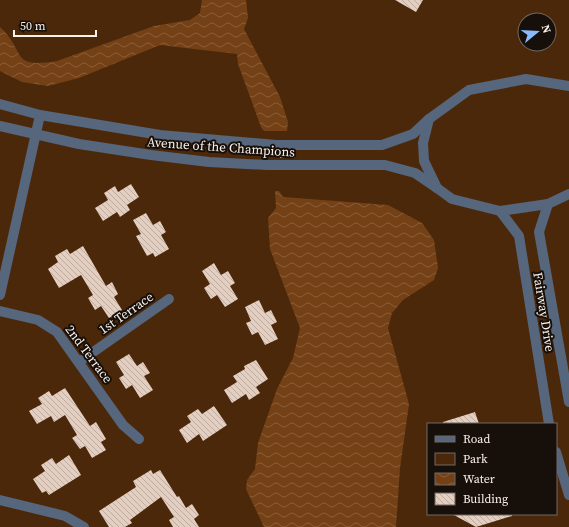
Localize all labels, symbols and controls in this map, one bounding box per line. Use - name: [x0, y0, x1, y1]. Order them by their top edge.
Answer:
- scale bar: [14, 12, 96, 38]
- north arrow: [517, 12, 557, 52]
- text: 50 m: [20, 18, 46, 34]
- text: N: [538, 23, 554, 35]
- street label: Avenue of the Champions: [146, 133, 296, 161]
- street label: Fairway Drive: [529, 271, 559, 353]
- street label: 1st Terrace: [95, 288, 157, 338]
- street label: 2nd Terrace: [62, 322, 117, 387]
- legend: [427, 423, 557, 515]
- text: Road: [463, 431, 490, 447]
- text: Park: [463, 451, 488, 467]
- text: Water: [463, 471, 495, 487]
- text: Building: [463, 491, 508, 507]

